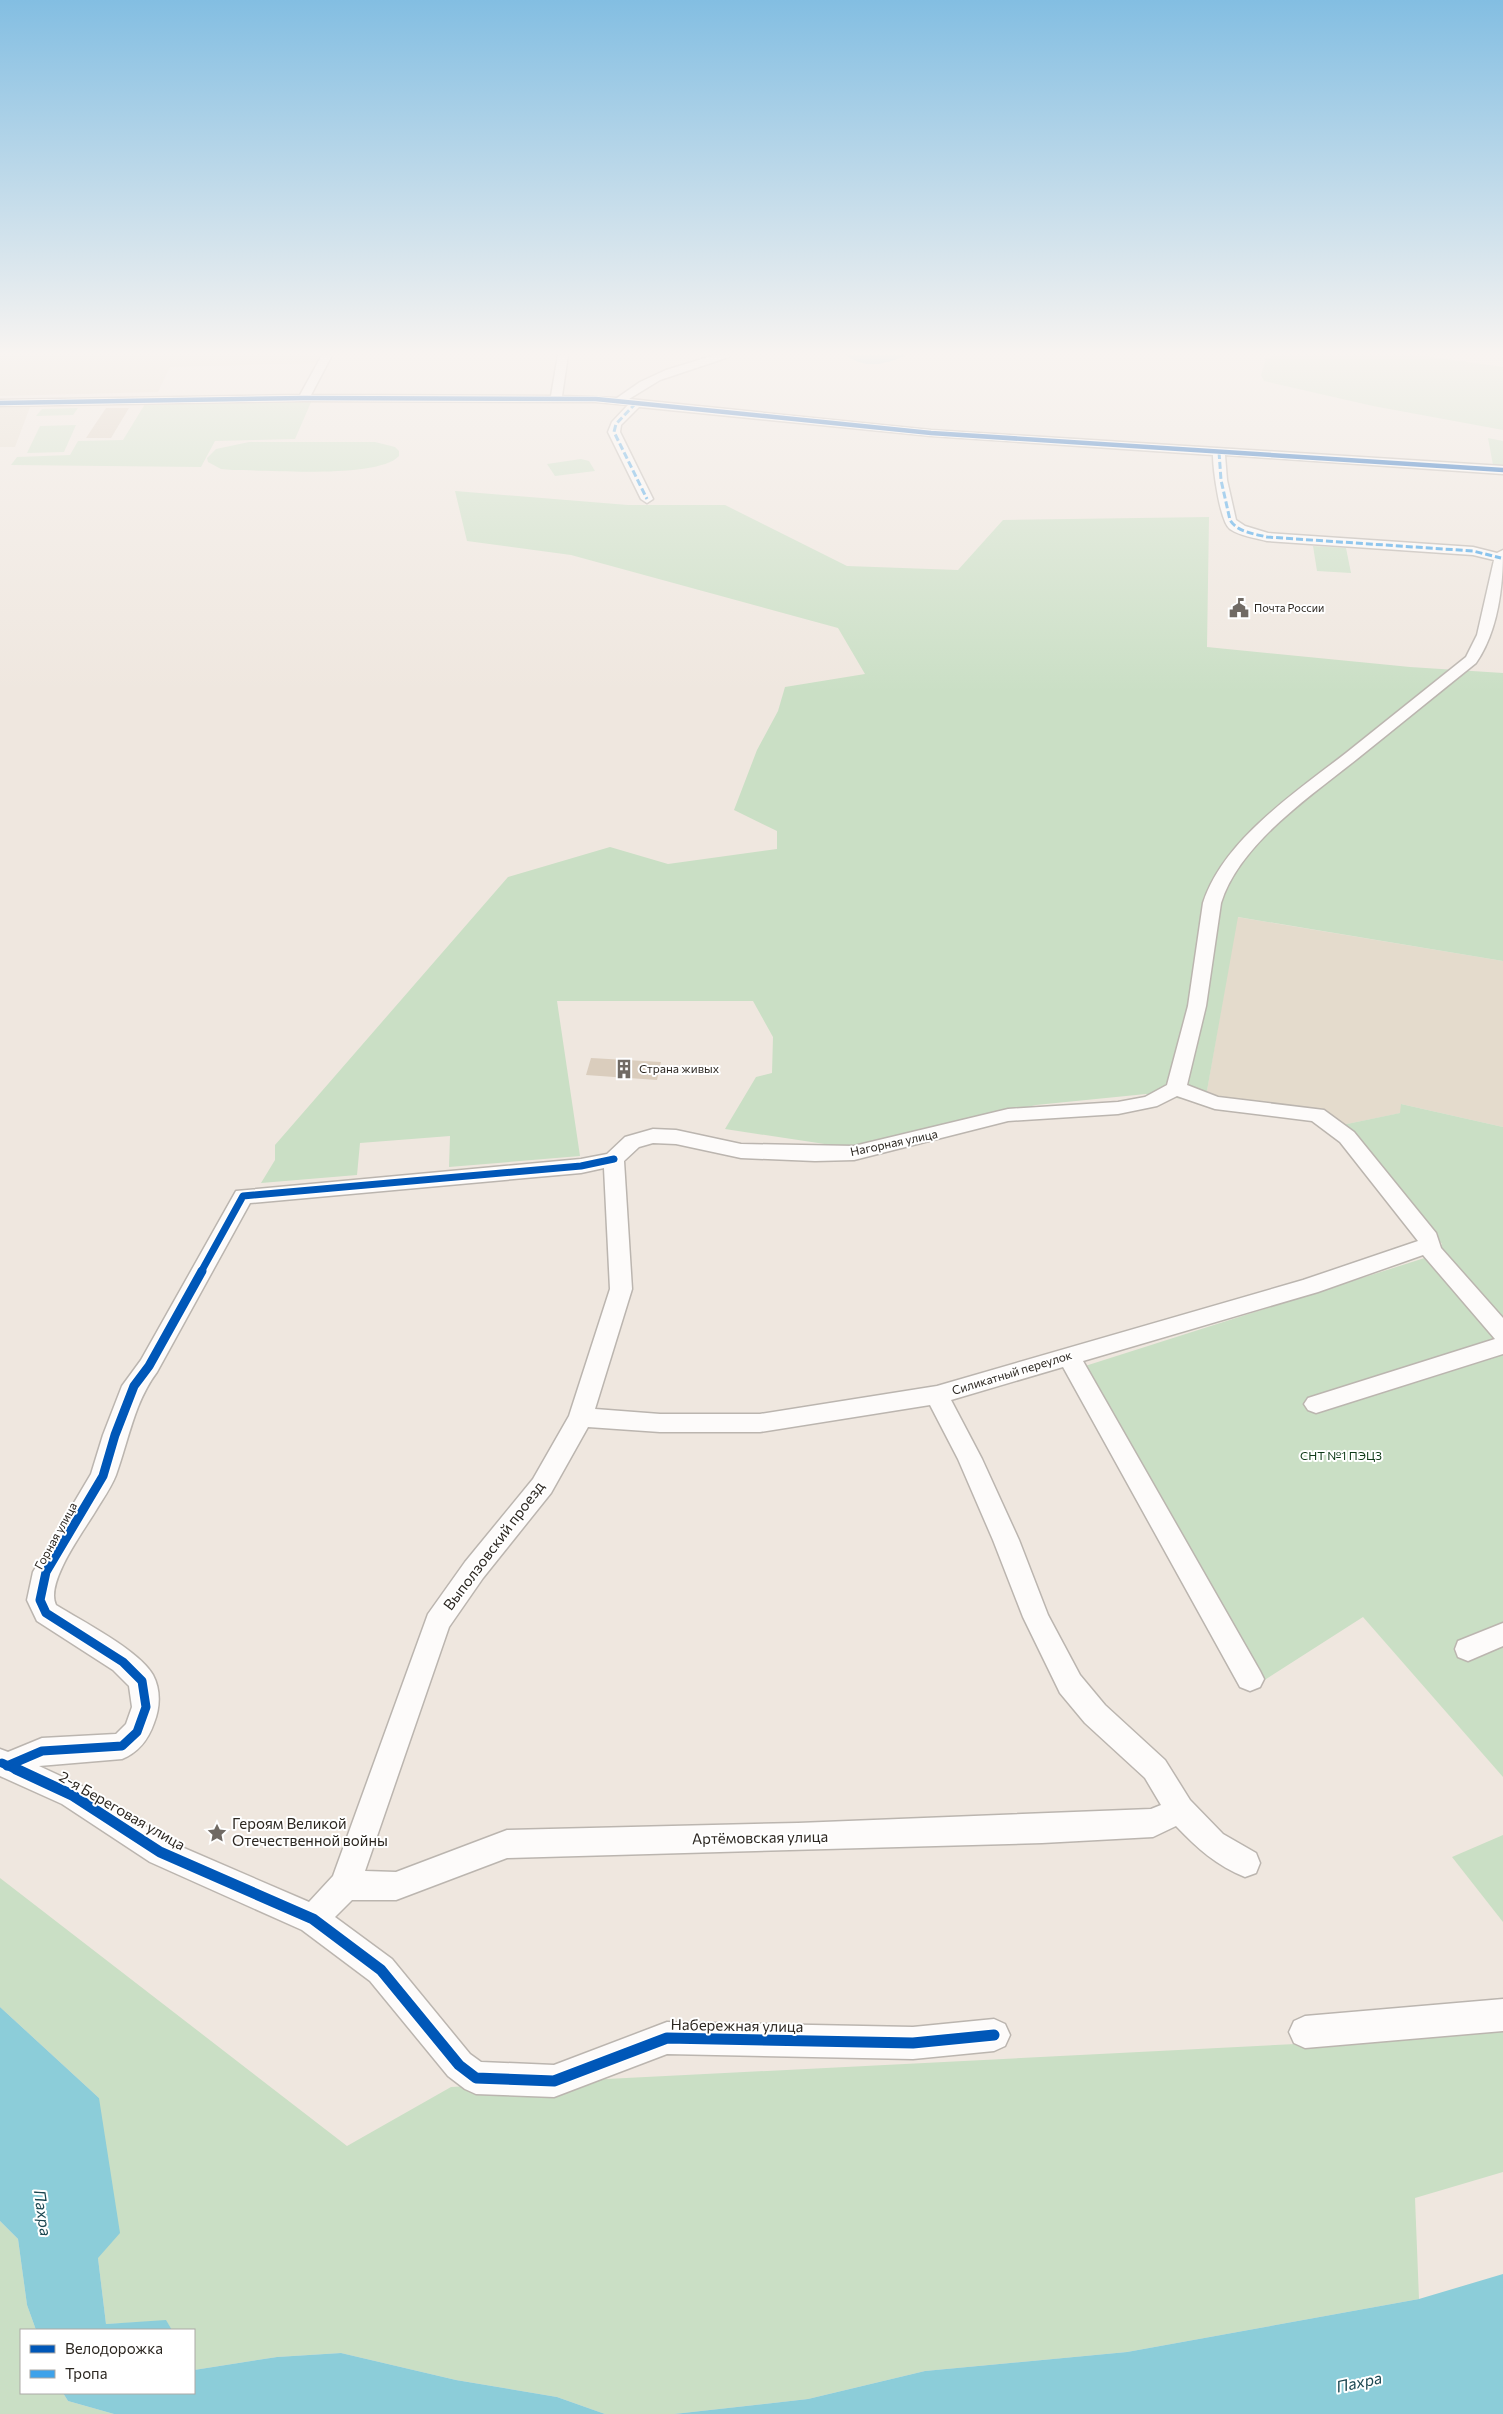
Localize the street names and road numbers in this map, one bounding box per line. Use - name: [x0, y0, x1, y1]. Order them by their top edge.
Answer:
- street label: Нагорная улица: [849, 1126, 939, 1158]
- street label: Силикатный переулок: [950, 1347, 1074, 1397]
- street label: Выползовский проезд: [439, 1477, 548, 1613]
- street label: Горная улица: [31, 1500, 79, 1572]
- street label: 2-я Береговая улица: [56, 1767, 189, 1854]
- street label: Артёмовская улица: [692, 1827, 828, 1847]
- street label: Набережная улица: [671, 2015, 804, 2035]

